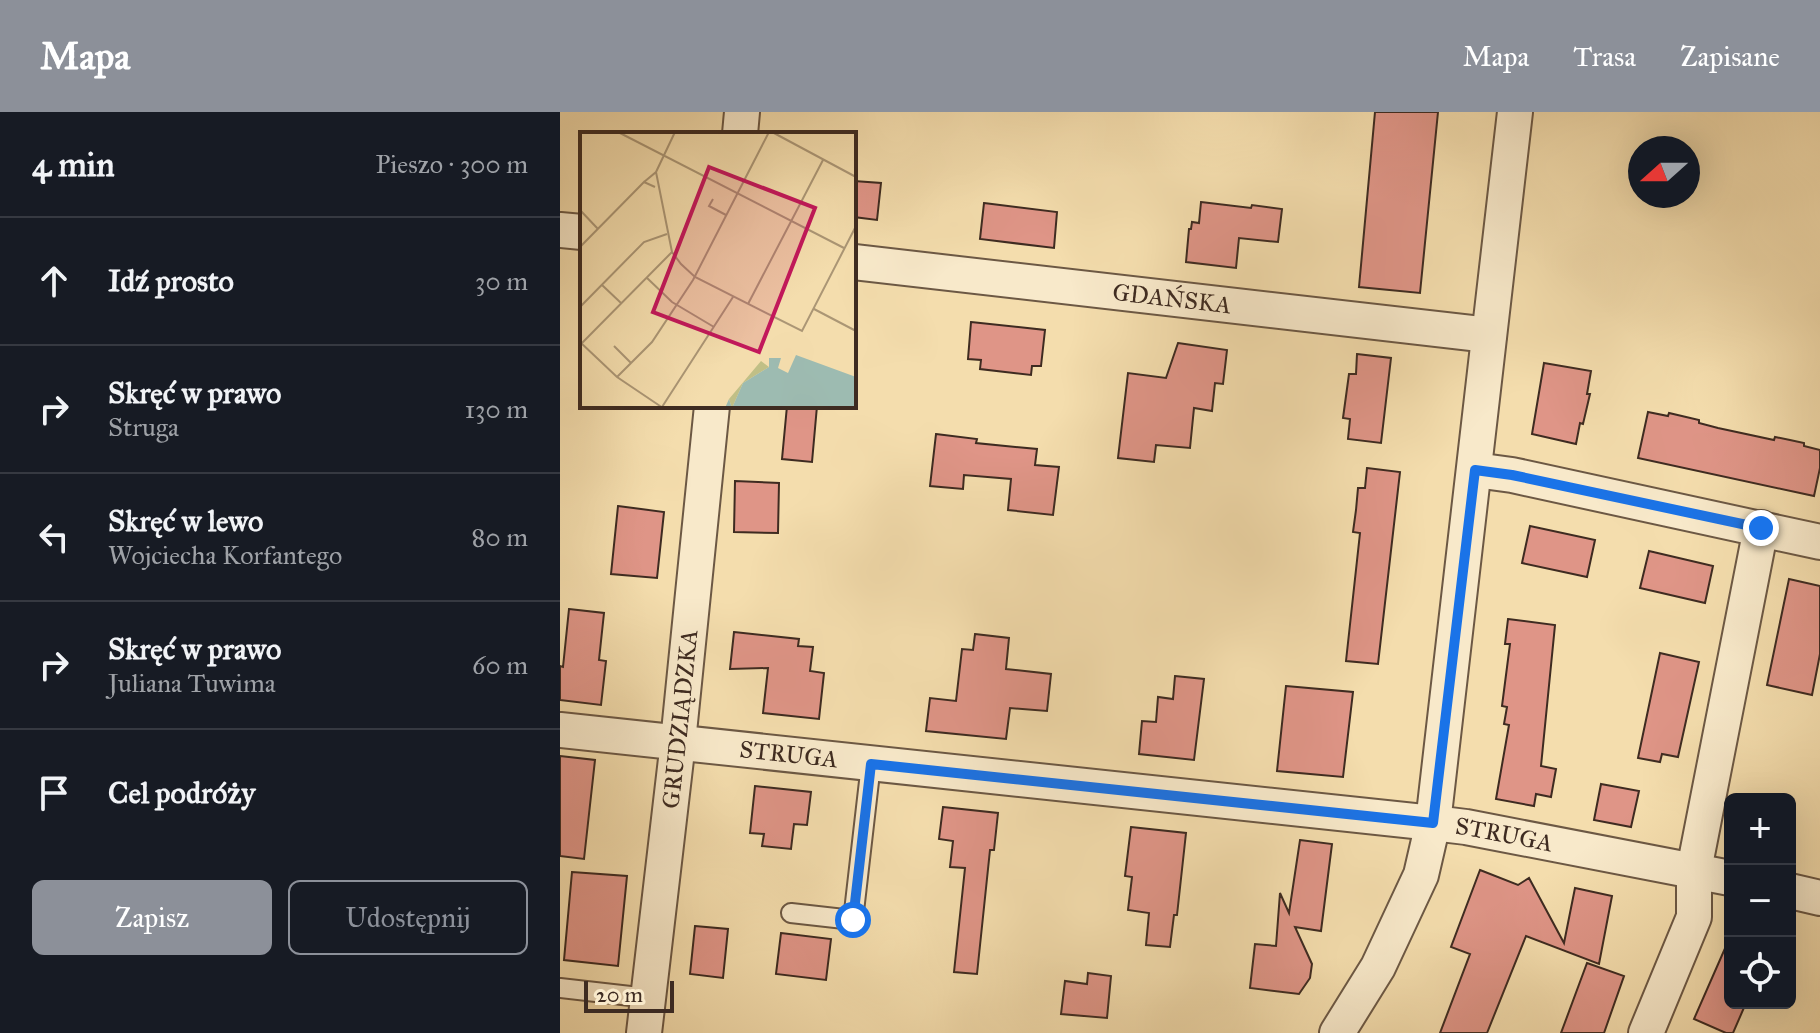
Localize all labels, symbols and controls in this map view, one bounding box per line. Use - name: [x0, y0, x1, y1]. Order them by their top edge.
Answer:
- text: Mapa: [40, 33, 130, 79]
- text: Mapa: [1463, 39, 1529, 74]
- text: Trasa: [1573, 39, 1636, 74]
- text: Zapisane: [1680, 39, 1780, 74]
- inset map: [580, 132, 856, 408]
- north arrow: [1628, 136, 1700, 208]
- text: 4 min: [32, 144, 115, 185]
- text: Pieszo · 300 m: [375, 148, 528, 180]
- icon: ahead: [32, 259, 76, 303]
- text: Idź prosto: [108, 263, 234, 299]
- text: 30 m: [475, 265, 528, 297]
- street label: GDAŃSKA: [1111, 277, 1233, 320]
- text: Skręć w prawo: [108, 375, 281, 411]
- icon: right: [32, 387, 76, 431]
- text: 130 m: [465, 393, 528, 425]
- text: Struga: [108, 411, 179, 443]
- text: Skręć w lewo: [108, 503, 263, 539]
- route end: [1743, 510, 1779, 546]
- icon: left: [32, 515, 76, 559]
- text: 80 m: [472, 521, 528, 553]
- text: Wojciecha Korfantego: [108, 539, 342, 571]
- street label: GRUDZIĄDZKA: [655, 628, 704, 810]
- text: Skręć w prawo: [108, 631, 281, 667]
- icon: right: [32, 643, 76, 687]
- text: 60 m: [472, 649, 528, 681]
- text: Juliana Tuwima: [108, 667, 276, 699]
- street label: STRUGA: [738, 734, 839, 775]
- icon: arrive: [32, 771, 76, 815]
- text: Cel podróży: [108, 775, 255, 811]
- map controls: [1724, 793, 1796, 1009]
- button: +: [1724, 793, 1796, 865]
- street label: STRUGA: [1454, 811, 1555, 858]
- button: −: [1724, 865, 1796, 937]
- button: Zapisz: [32, 880, 272, 955]
- button: Udostępnij: [288, 880, 528, 955]
- route start: [835, 902, 871, 938]
- button: locate: [1724, 937, 1796, 1009]
- scale bar: [584, 977, 674, 1013]
- text: 20 m: [596, 981, 643, 1008]

